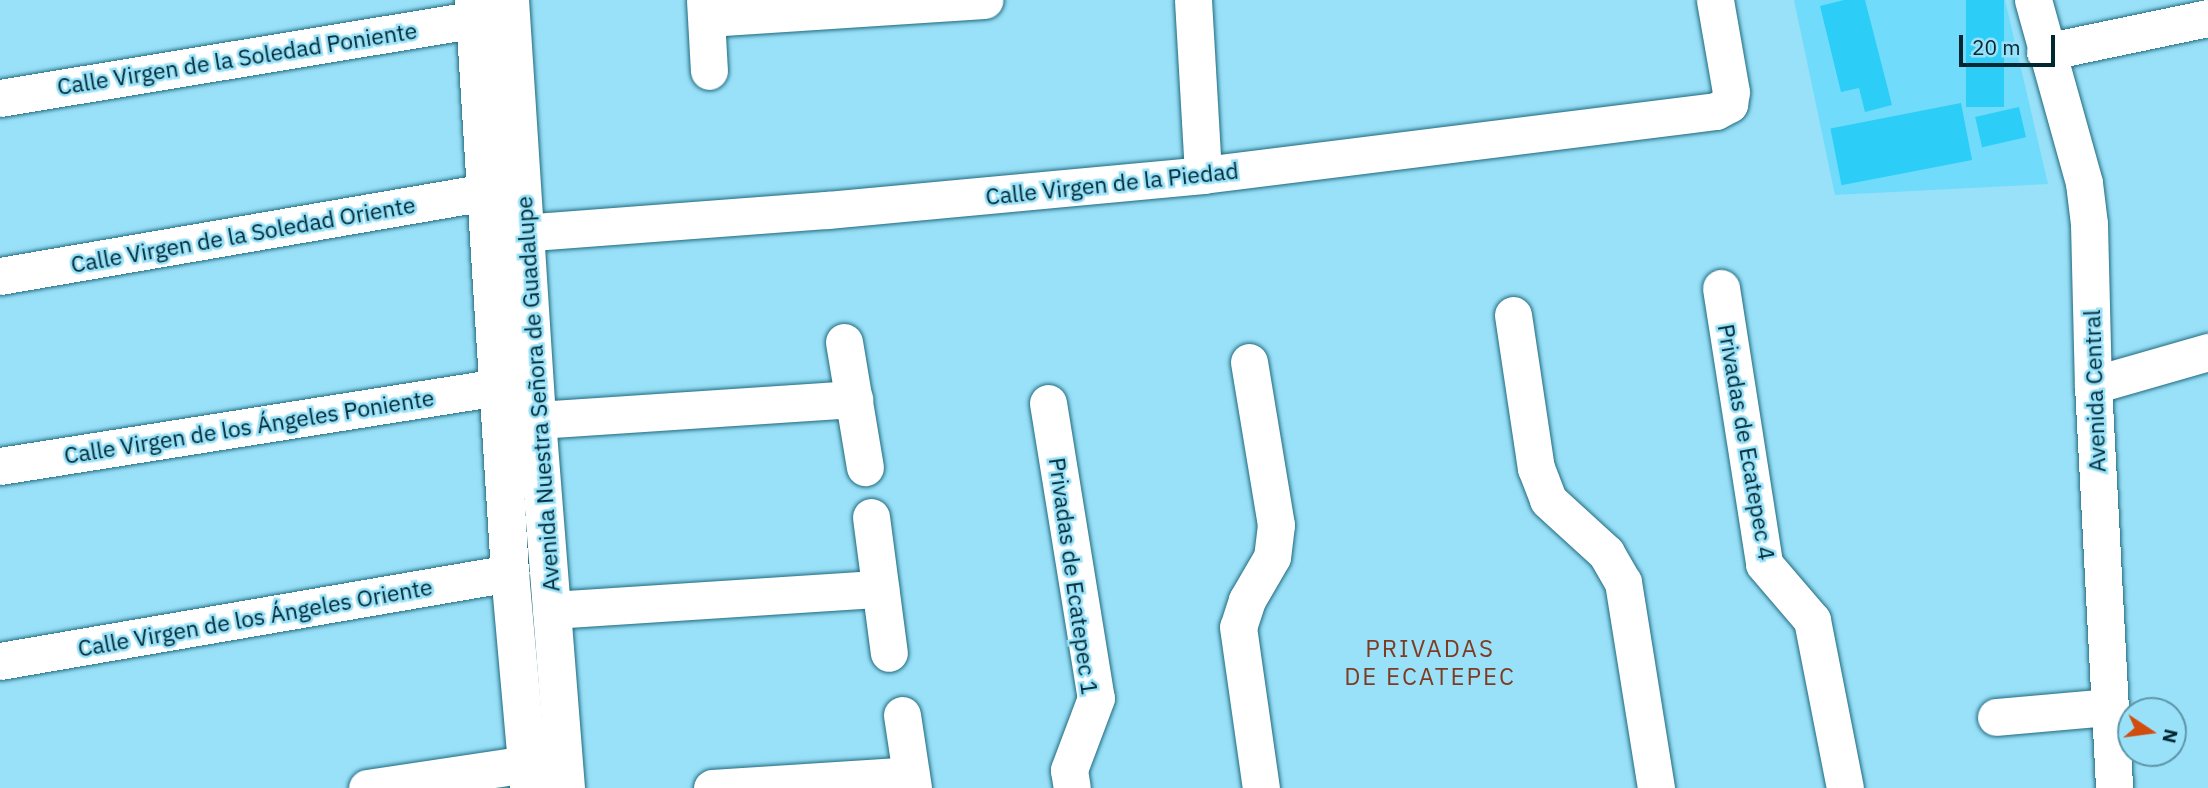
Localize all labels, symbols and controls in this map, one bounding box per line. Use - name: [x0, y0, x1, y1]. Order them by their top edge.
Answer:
- street label: Calle Virgen de la Soledad Poniente: [55, 16, 419, 100]
- scale bar: [1963, 21, 2059, 65]
- text: 20 m: [1972, 33, 2021, 61]
- street label: Calle Virgen de la Piedad: [984, 156, 1240, 210]
- street label: Calle Virgen de la Soledad Oriente: [69, 190, 417, 278]
- street label: Avenida Nuestra Señora de Guadalupe: [509, 195, 565, 593]
- street label: Avenida Central: [2077, 309, 2111, 473]
- street label: Privadas de Ecatepec 4: [1713, 322, 1781, 562]
- street label: Calle Virgen de los Ángeles Poniente: [62, 383, 436, 469]
- street label: Privadas de Ecatepec 1: [1044, 456, 1104, 696]
- street label: Calle Virgen de los Ángeles Oriente: [75, 572, 435, 662]
- district label: PRIVADAS DE ECATEPEC: [1346, 635, 1514, 691]
- north arrow: [2117, 697, 2187, 767]
- text: N: [2157, 727, 2184, 746]

